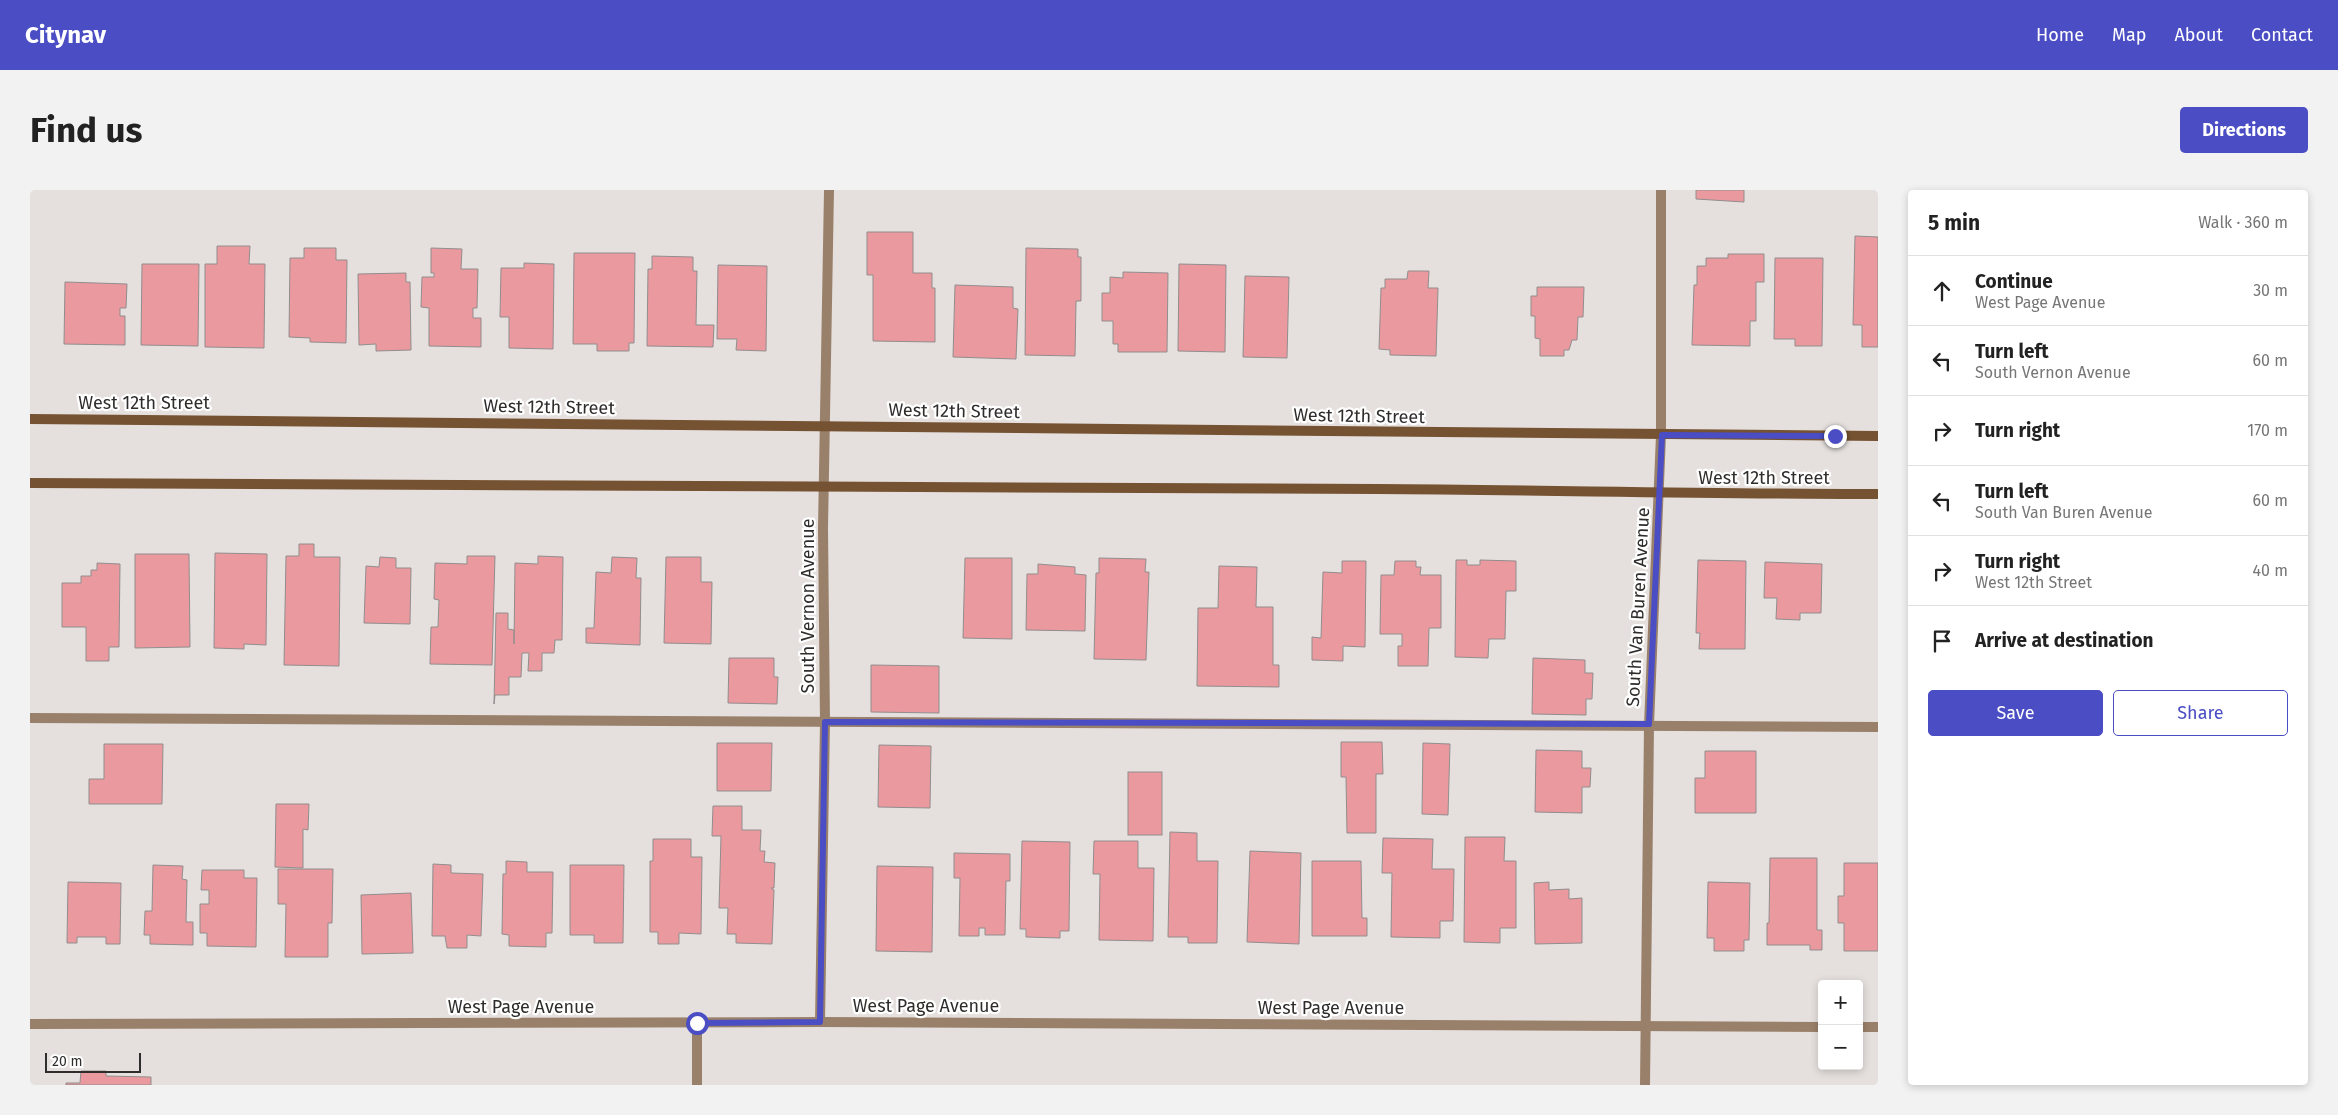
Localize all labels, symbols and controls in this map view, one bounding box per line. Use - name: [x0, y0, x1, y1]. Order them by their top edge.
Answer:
- text: Citynav: [25, 21, 106, 49]
- text: Home: [2036, 24, 2084, 46]
- text: Map: [2112, 24, 2146, 46]
- text: About: [2174, 24, 2223, 46]
- text: Contact: [2251, 24, 2313, 46]
- button: Directions: [2180, 107, 2308, 153]
- text: Find us: [30, 109, 142, 151]
- text: 5 min: [1928, 210, 1980, 236]
- text: Walk · 360 m: [2198, 213, 2288, 232]
- text: Continue: [1975, 270, 2053, 293]
- icon: ahead: [1928, 277, 1956, 305]
- text: 30 m: [2253, 281, 2288, 300]
- text: West Page Avenue: [1975, 293, 2105, 312]
- text: Turn left: [1975, 340, 2049, 363]
- icon: left: [1928, 347, 1956, 375]
- text: 60 m: [2253, 351, 2288, 370]
- text: South Vernon Avenue: [1975, 363, 2131, 382]
- street label: West 12th Street: [78, 392, 210, 414]
- street label: West 12th Street: [483, 395, 615, 419]
- street label: West 12th Street: [888, 399, 1020, 423]
- street label: West 12th Street: [1293, 404, 1425, 428]
- icon: right: [1928, 417, 1956, 445]
- text: Turn right: [1975, 419, 2060, 442]
- text: 170 m: [2247, 421, 2288, 440]
- route end: [1824, 425, 1847, 448]
- street label: West 12th Street: [1698, 467, 1830, 489]
- text: Turn left: [1975, 480, 2049, 503]
- icon: left: [1928, 487, 1956, 515]
- text: 60 m: [2253, 491, 2288, 510]
- text: South Van Buren Avenue: [1975, 503, 2153, 522]
- street label: South Van Buren Avenue: [1622, 507, 1654, 707]
- street label: South Vernon Avenue: [797, 518, 819, 694]
- text: Turn right: [1975, 550, 2060, 573]
- icon: right: [1928, 557, 1956, 585]
- text: 40 m: [2253, 561, 2288, 580]
- text: West 12th Street: [1975, 573, 2092, 592]
- icon: arrive: [1928, 627, 1956, 655]
- text: Arrive at destination: [1975, 629, 2154, 652]
- button: Save: [1928, 690, 2103, 736]
- button: Share: [2113, 690, 2288, 736]
- map controls: [1818, 980, 1863, 1070]
- button: +: [1818, 980, 1863, 1025]
- street label: West Page Avenue: [853, 995, 999, 1017]
- street label: West Page Avenue: [448, 996, 594, 1018]
- street label: West Page Avenue: [1258, 997, 1404, 1019]
- route start: [686, 1012, 709, 1035]
- button: −: [1818, 1025, 1863, 1070]
- scale bar: [45, 1050, 141, 1073]
- text: 20 m: [52, 1053, 82, 1070]

